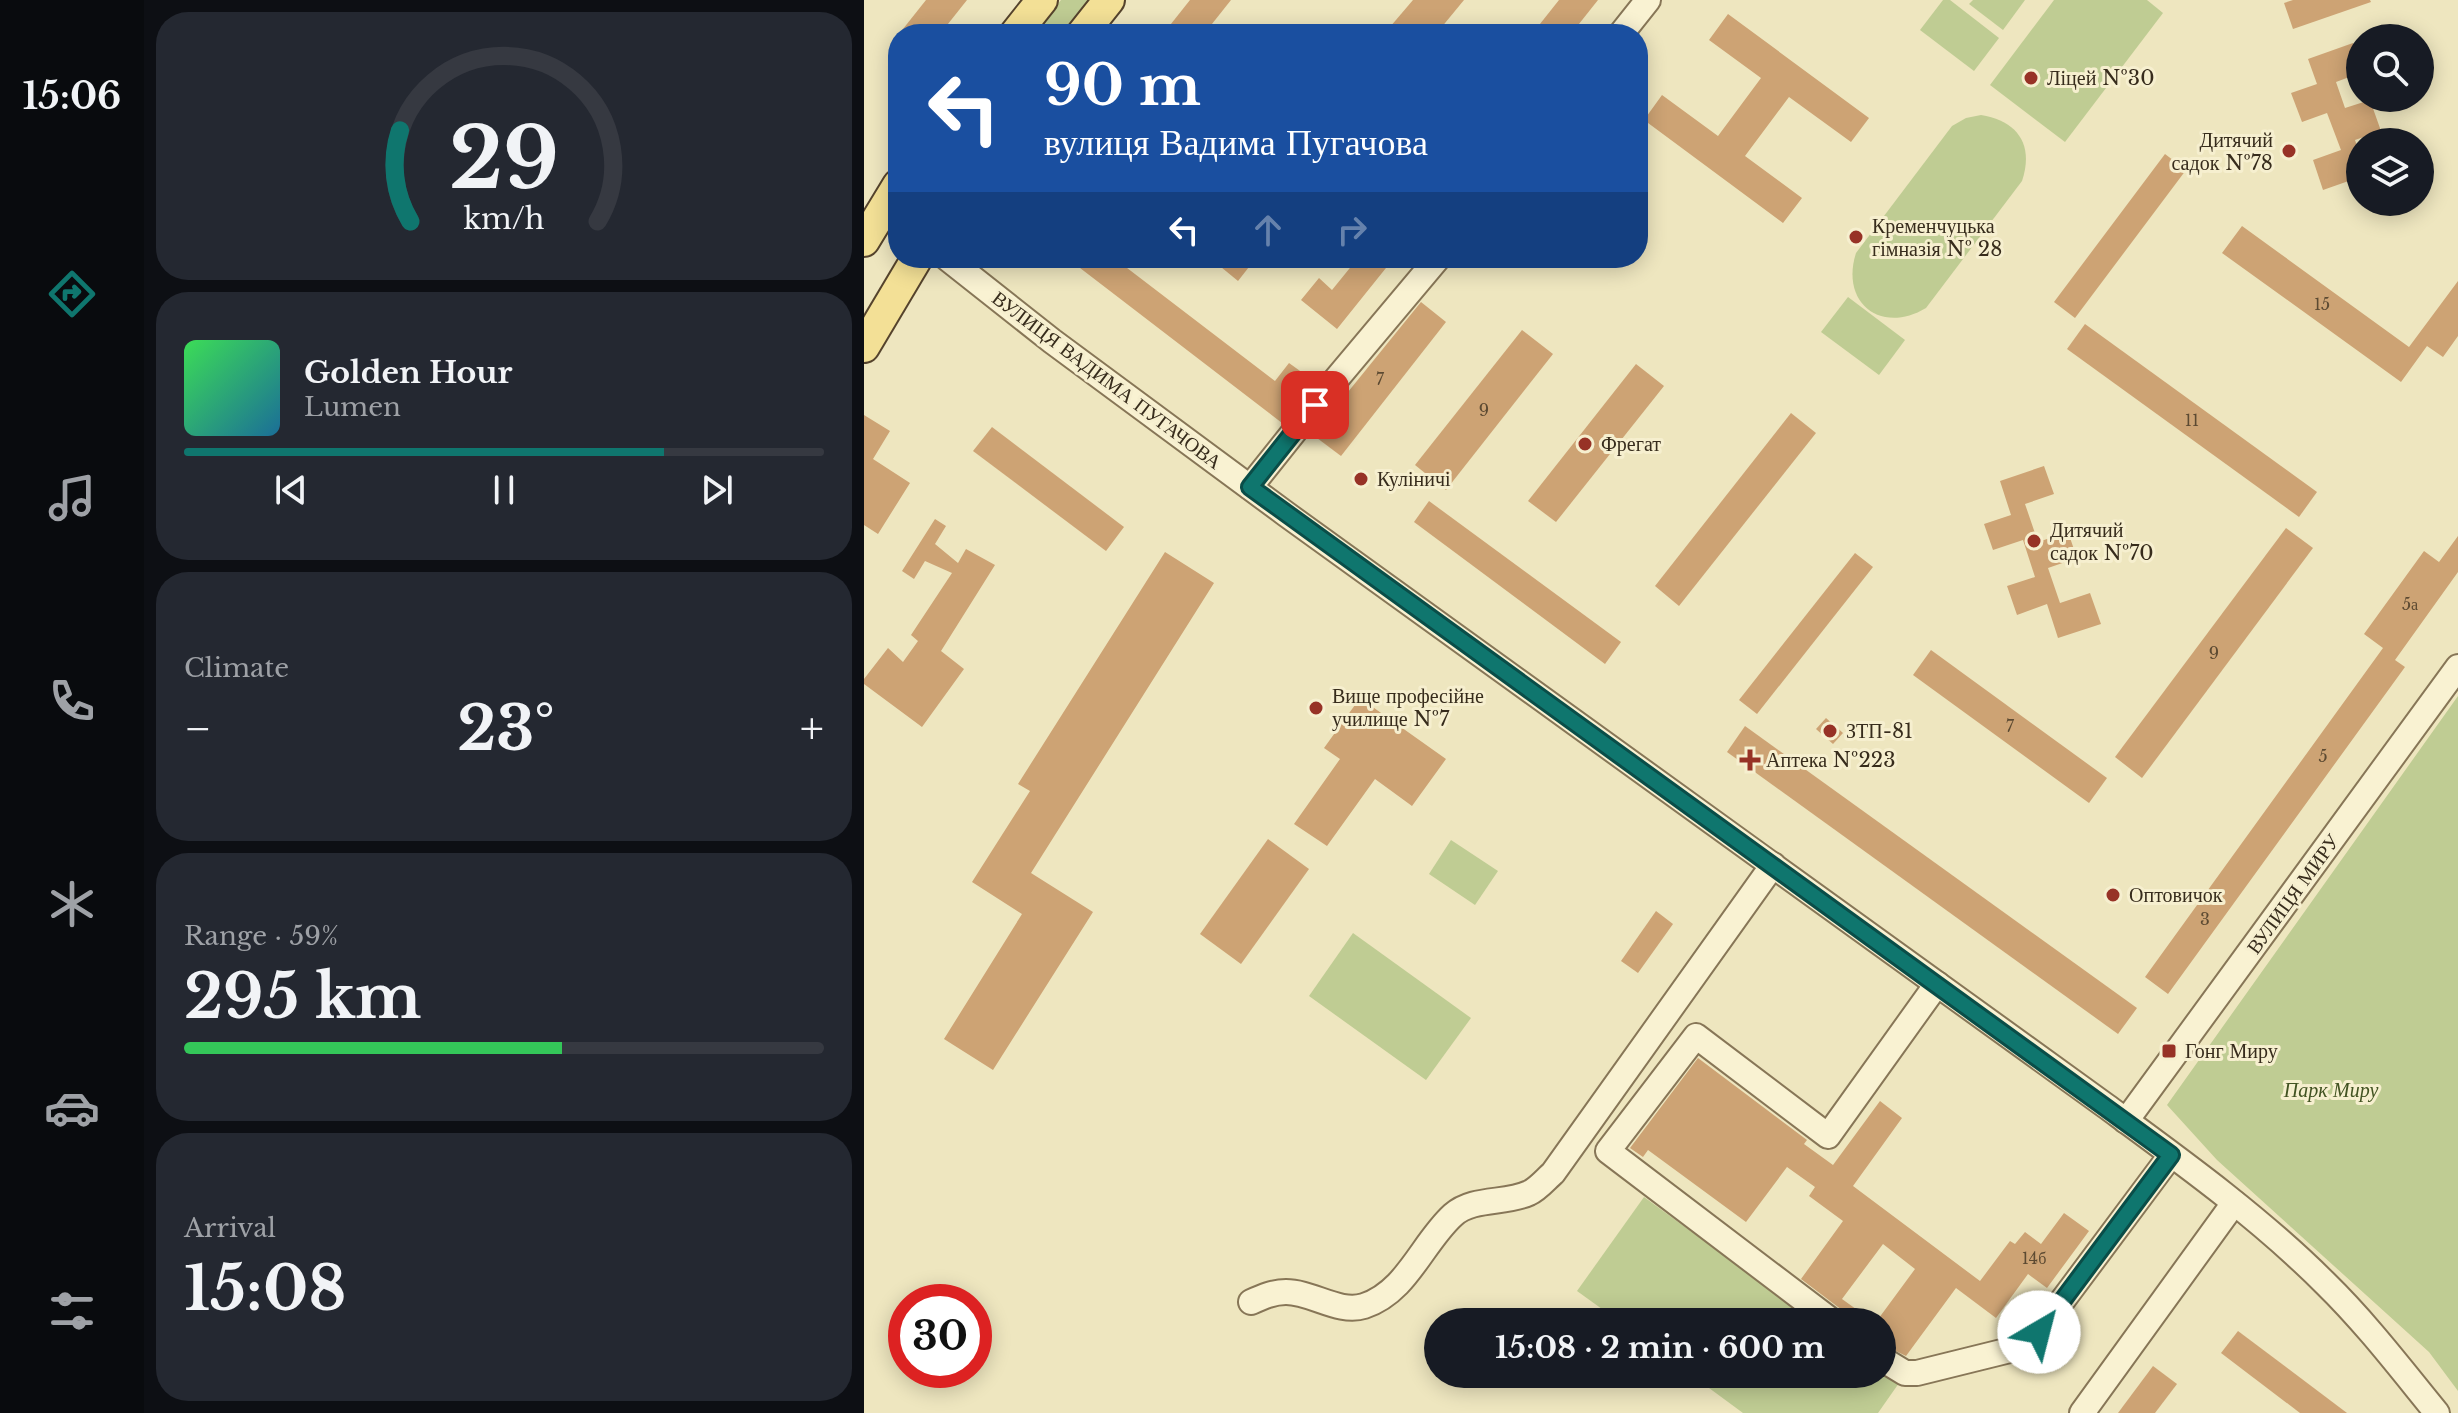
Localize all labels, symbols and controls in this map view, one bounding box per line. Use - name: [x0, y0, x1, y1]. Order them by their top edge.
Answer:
- map controls: [2346, 24, 2434, 216]
- button: search: [2346, 24, 2434, 112]
- text: 90 m: [1044, 51, 1201, 120]
- icon: left: [912, 56, 1016, 160]
- place label: Ліцей №30: [2047, 66, 2154, 90]
- marker: Ліцей №30: [2022, 69, 2040, 87]
- text: 15:06: [23, 74, 121, 119]
- text: 29: [449, 107, 559, 210]
- text: вулиця Вадима Пугачова: [1044, 120, 1428, 165]
- place label: Дитячий садок №78: [2172, 128, 2273, 175]
- button: layers: [2346, 128, 2434, 216]
- marker: Дитячий садок №78: [2280, 142, 2298, 160]
- text: km/h: [463, 201, 545, 237]
- icon: left: [1162, 208, 1206, 252]
- icon: ahead: [1246, 208, 1290, 252]
- icon: right: [1330, 208, 1374, 252]
- place label: Кременчуцька гімназія № 28: [1872, 214, 2002, 261]
- marker: Кременчуцька гімназія № 28: [1847, 228, 1865, 246]
- icon: directions: [44, 266, 100, 322]
- street label: ВУЛИЦЯ ВАДИМА ПУГАЧОВА: [988, 286, 1227, 474]
- house number: 15: [2314, 294, 2330, 314]
- text: Golden Hour: [304, 354, 513, 391]
- house number: 7: [1376, 369, 1385, 389]
- pin: [1281, 371, 1349, 439]
- icon: arrive: [1293, 383, 1337, 427]
- text: Lumen: [304, 391, 401, 423]
- house number: 9: [1479, 400, 1489, 420]
- house number: 11: [2185, 410, 2199, 430]
- place label: Фрегат: [1601, 432, 1661, 456]
- marker: Фрегат: [1576, 435, 1594, 453]
- place label: Куліничі: [1377, 467, 1451, 491]
- icon: previous: [269, 468, 313, 512]
- icon: pause: [482, 468, 526, 512]
- icon: next: [695, 468, 739, 512]
- icon: music: [44, 470, 100, 526]
- marker: Куліничі: [1352, 470, 1370, 488]
- place label: Дитячий садок №70: [2050, 518, 2154, 565]
- marker: Дитячий садок №70: [2025, 532, 2043, 550]
- house number: 5а: [2402, 594, 2418, 614]
- house number: 9: [2209, 643, 2219, 663]
- text: Climate: [184, 652, 289, 684]
- icon: phone: [44, 673, 100, 729]
- place label: Вище професійне училище №7: [1332, 684, 1484, 731]
- text: 23°: [457, 692, 555, 766]
- marker: Вище професійне училище №7: [1307, 699, 1325, 717]
- text: −: [184, 701, 212, 756]
- text: +: [800, 701, 824, 756]
- house number: 7: [2006, 716, 2015, 736]
- place label: ЗТП-81: [1846, 719, 1913, 743]
- marker: ЗТП-81: [1821, 722, 1839, 740]
- house number: 5: [2318, 746, 2328, 766]
- place label: Аптека №223: [1766, 748, 1895, 772]
- marker: Аптека №223: [1741, 751, 1759, 769]
- street label: ВУЛИЦЯ МИРУ: [2242, 829, 2345, 959]
- icon: climate: [44, 876, 100, 932]
- place label: Оптовичок: [2129, 883, 2223, 907]
- marker: Оптовичок: [2104, 886, 2122, 904]
- house number: 3: [2200, 909, 2210, 929]
- text: Range · 59%: [184, 920, 338, 952]
- text: 295 km: [184, 960, 421, 1034]
- place label: Гонг Миру: [2185, 1039, 2278, 1063]
- marker: Гонг Миру: [2160, 1042, 2178, 1060]
- park label: Парк Миру: [2283, 1078, 2378, 1102]
- icon: car: [44, 1080, 100, 1136]
- text: Arrival: [184, 1212, 276, 1244]
- house number: 14б: [2022, 1248, 2046, 1268]
- text: 15:08: [184, 1252, 346, 1326]
- icon: filters: [44, 1283, 100, 1339]
- speed limit sign: 30: [888, 1284, 992, 1388]
- position arrow: [1997, 1290, 2081, 1374]
- text: 15:08 · 2 min · 600 m: [1495, 1329, 1825, 1366]

